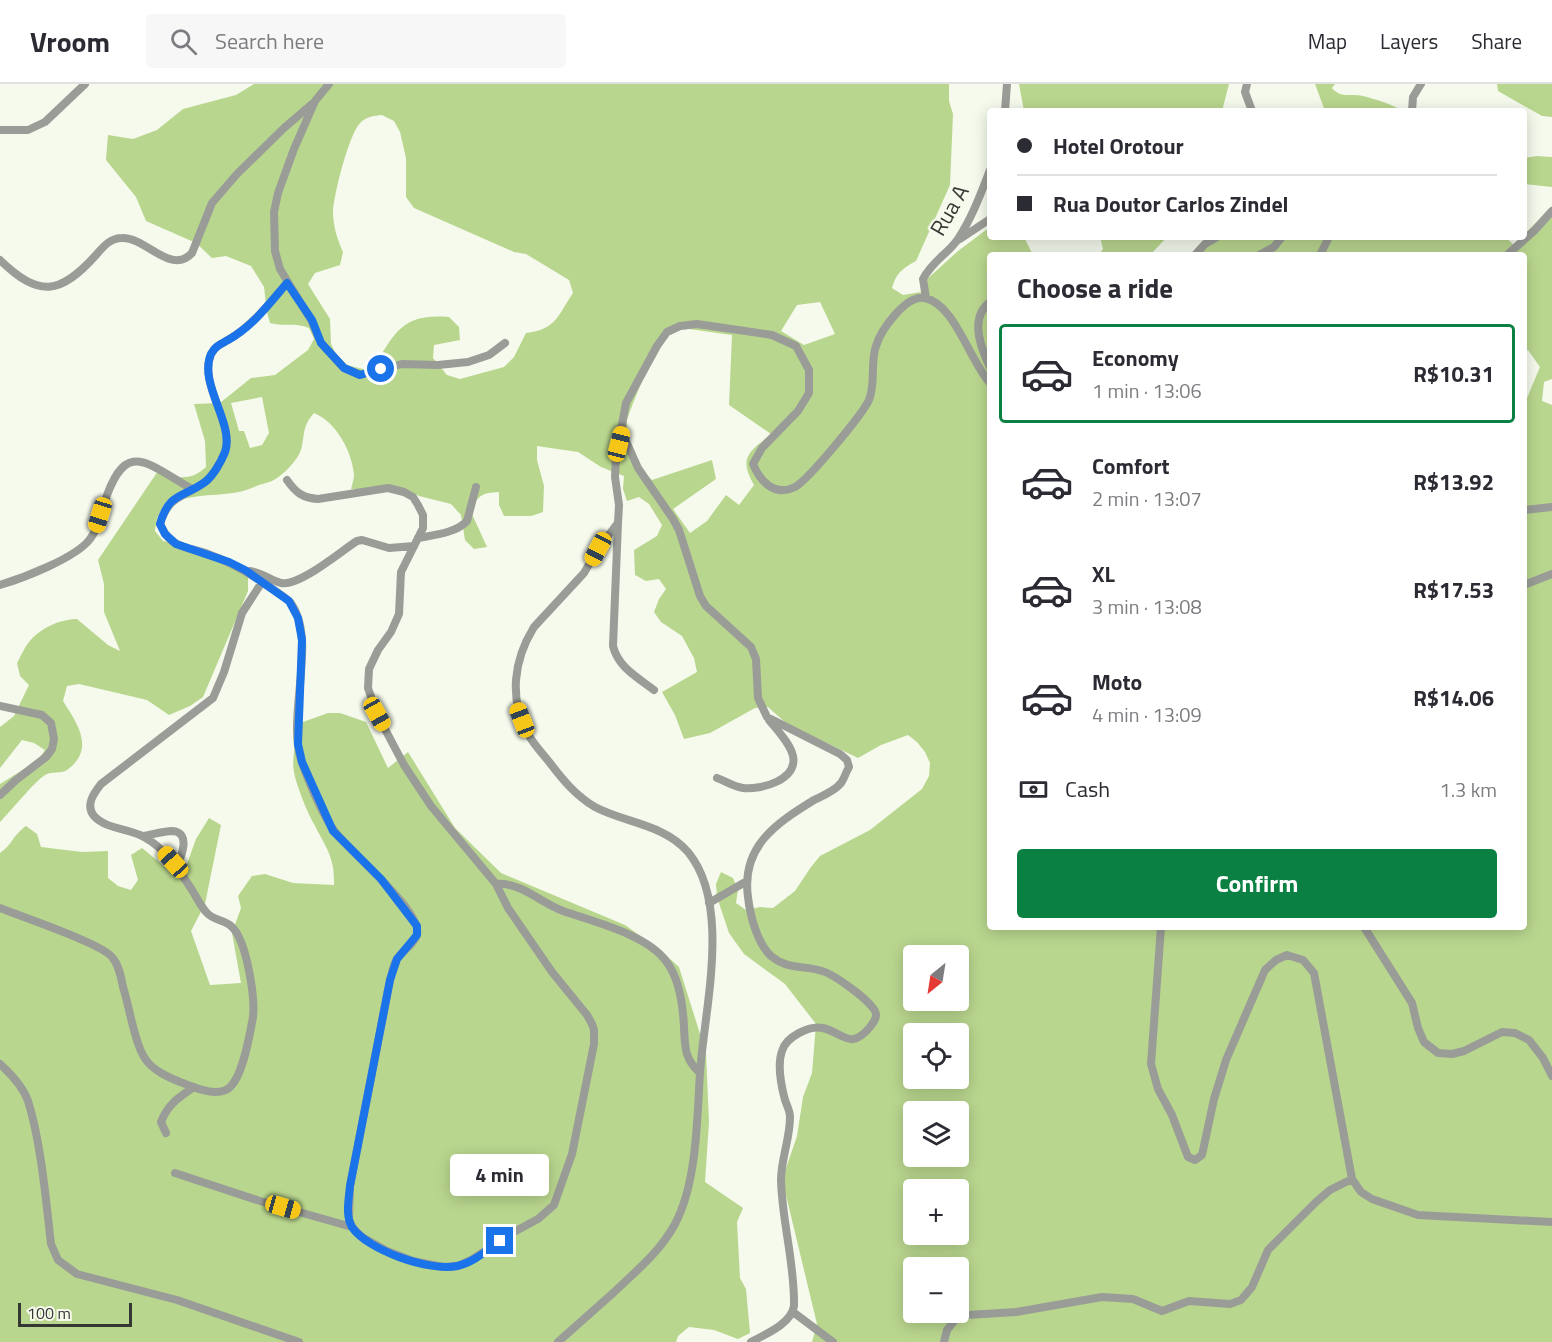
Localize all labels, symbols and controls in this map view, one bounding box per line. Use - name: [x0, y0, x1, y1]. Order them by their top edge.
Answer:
- search box: [146, 14, 566, 68]
- text: Vroom: [30, 20, 110, 63]
- text: Search here: [215, 24, 324, 58]
- icon: search: [167, 25, 200, 58]
- text: Map: [1308, 25, 1347, 57]
- text: Layers: [1380, 25, 1438, 57]
- text: Share: [1471, 25, 1522, 57]
- text: Hotel Orotour: [1053, 129, 1184, 163]
- street label: Rua A: [921, 178, 977, 242]
- text: Rua Doutor Carlos Zindel: [1053, 187, 1289, 221]
- text: Choose a ride: [1017, 267, 1173, 308]
- text: Economy: [1092, 341, 1179, 375]
- icon: car: [1020, 347, 1074, 401]
- route start: [367, 355, 394, 382]
- text: R$10.31: [1413, 357, 1494, 391]
- text: 1 min · 13:06: [1092, 375, 1202, 406]
- car: [606, 424, 632, 464]
- text: Comfort: [1092, 449, 1170, 483]
- icon: car: [1020, 455, 1074, 509]
- text: R$13.92: [1413, 465, 1494, 499]
- text: 2 min · 13:07: [1092, 483, 1202, 514]
- car: [86, 495, 114, 535]
- car: [582, 529, 614, 569]
- text: XL: [1092, 557, 1115, 591]
- icon: car: [1020, 563, 1074, 617]
- text: R$17.53: [1413, 573, 1494, 607]
- text: 3 min · 13:08: [1092, 591, 1202, 622]
- text: Moto: [1092, 665, 1142, 699]
- icon: car: [1020, 671, 1074, 725]
- text: R$14.06: [1413, 681, 1494, 715]
- car: [360, 694, 394, 734]
- text: 4 min · 13:09: [1092, 699, 1202, 730]
- car: [507, 700, 537, 740]
- text: Cash: [1065, 772, 1110, 806]
- icon: cash: [1017, 773, 1050, 806]
- text: 1.3 km: [1440, 774, 1497, 805]
- car: [154, 843, 192, 881]
- button: Confirm: [1017, 849, 1497, 918]
- north arrow: [903, 945, 969, 1011]
- map controls: [903, 945, 969, 1323]
- button: locate: [903, 1023, 969, 1089]
- button: layers: [903, 1101, 969, 1167]
- callout: 4 min: [450, 1154, 550, 1196]
- text: 4 min: [475, 1159, 524, 1190]
- button: +: [903, 1179, 969, 1245]
- car: [263, 1193, 303, 1221]
- route end: [486, 1227, 513, 1254]
- button: −: [903, 1257, 969, 1323]
- scale bar: [18, 1300, 132, 1328]
- text: 100 m: [27, 1301, 71, 1325]

